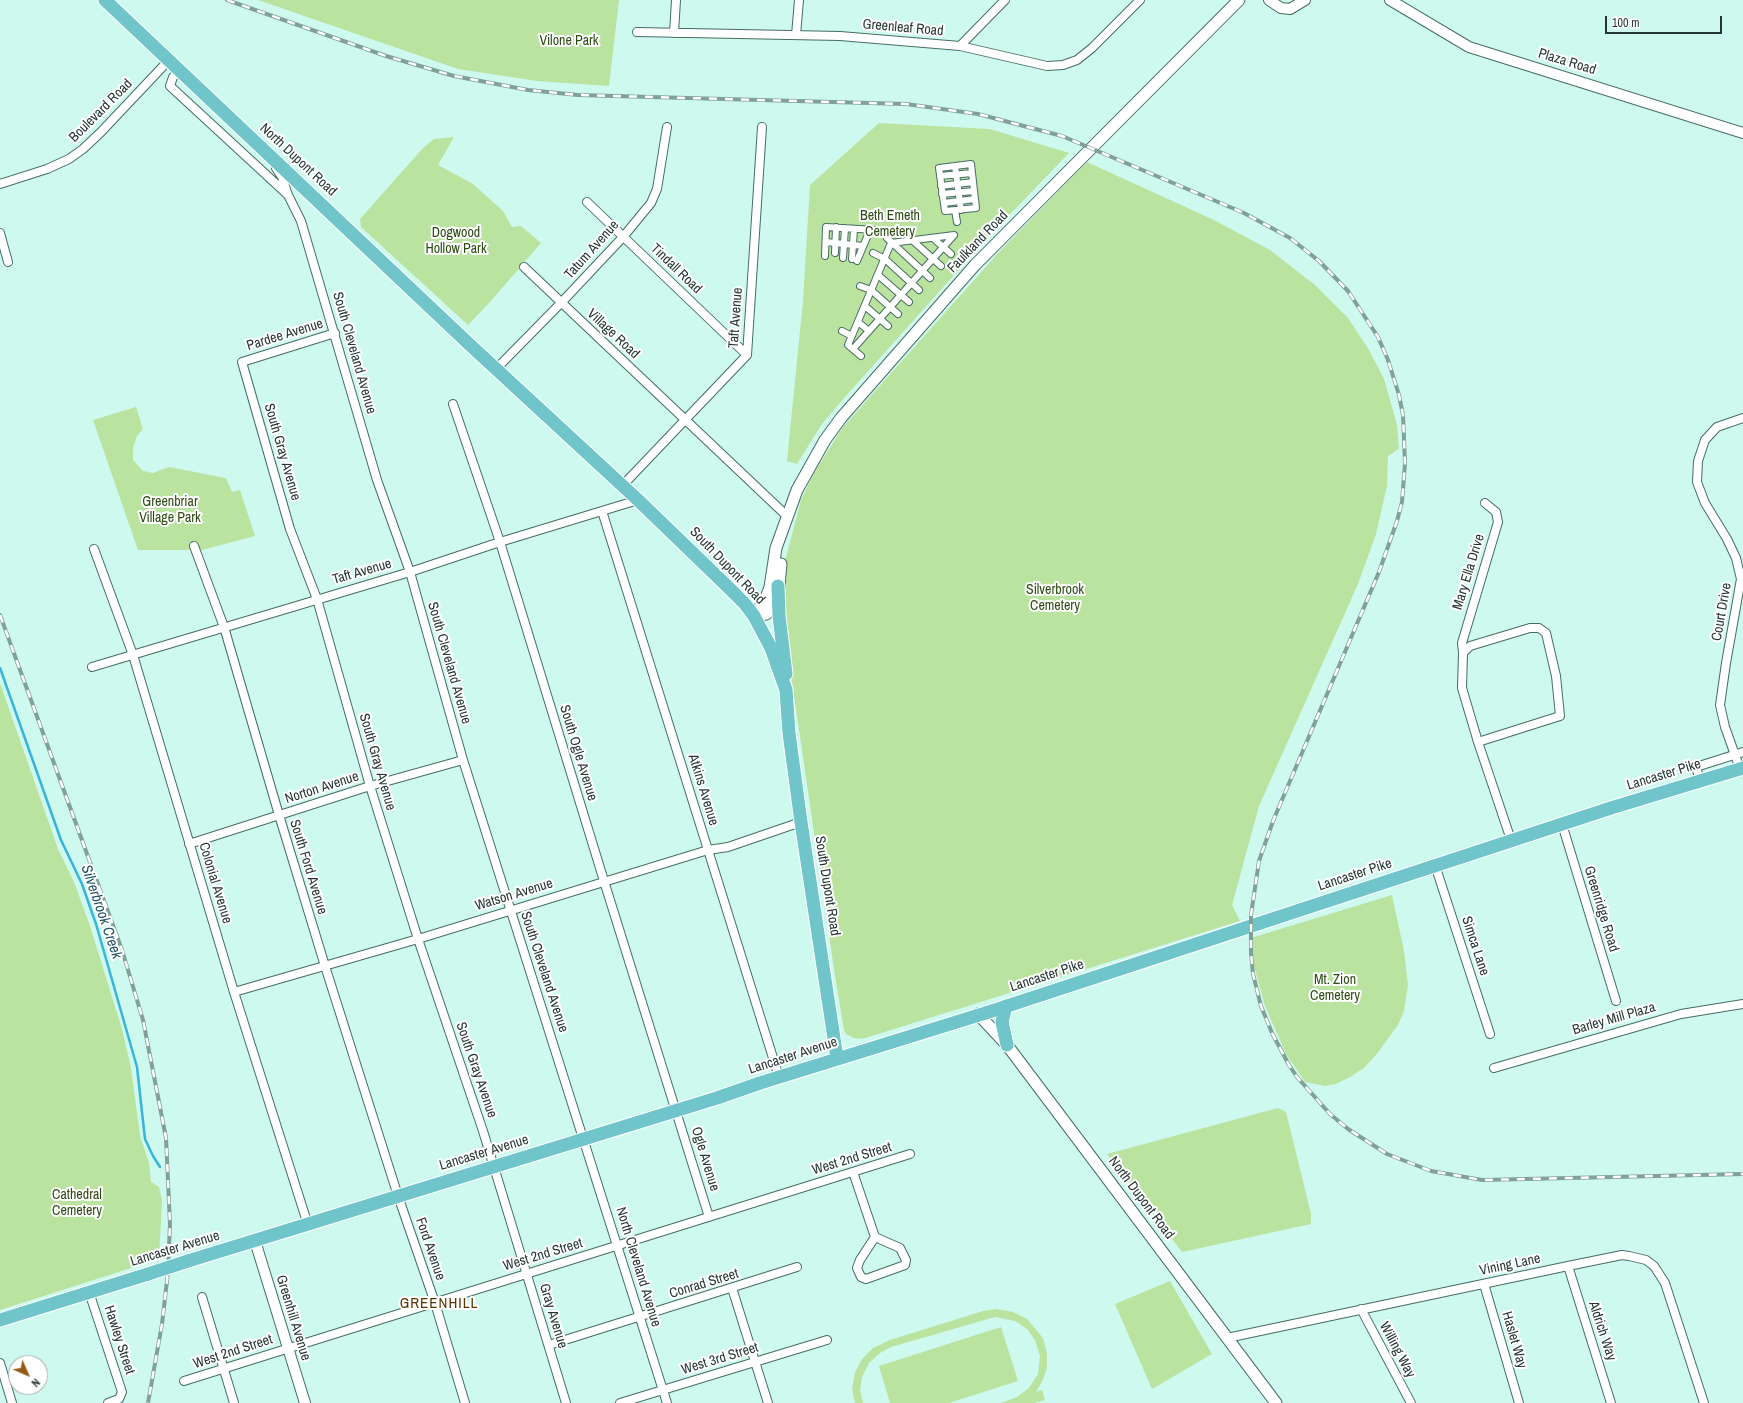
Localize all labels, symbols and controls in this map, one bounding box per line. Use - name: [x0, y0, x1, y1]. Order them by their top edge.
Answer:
- scale bar: [1607, 8, 1724, 34]
- text: 100 m: [1612, 15, 1639, 31]
- street label: Greenleaf Road: [862, 16, 944, 40]
- park label: Vilone Park: [539, 33, 599, 49]
- street label: Plaza Road: [1536, 45, 1598, 79]
- street label: Boulevard Road: [66, 76, 136, 146]
- street label: North Dupont Road: [256, 120, 340, 200]
- street label: Faulkland Road: [944, 207, 1012, 277]
- park label: Beth Emeth Cemetery: [860, 208, 920, 240]
- street label: Tatum Avenue: [561, 217, 623, 283]
- park label: Dogwood Hollow Park: [425, 225, 487, 258]
- street label: Tindall Road: [647, 240, 705, 298]
- street label: Taft Avenue: [726, 287, 746, 349]
- street label: South Cleveland Avenue: [329, 290, 379, 416]
- street label: Village Road: [583, 306, 643, 362]
- street label: Pardee Avenue: [245, 315, 325, 355]
- street label: South Gray Avenue: [260, 402, 304, 502]
- park label: Greenbriar Village Park: [139, 494, 201, 526]
- street label: South Dupont Road: [686, 524, 768, 608]
- street label: Mary Ella Drive: [1449, 532, 1489, 612]
- street label: Taft Avenue: [331, 556, 393, 588]
- park label: Silverbrook Cemetery: [1026, 582, 1084, 614]
- street label: Court Drive: [1709, 582, 1735, 642]
- street label: South Cleveland Avenue: [424, 600, 474, 726]
- street label: South Ogle Avenue: [555, 703, 601, 803]
- street label: South Gray Avenue: [355, 712, 399, 812]
- street label: Atkins Avenue: [684, 752, 722, 828]
- street label: Lancaster Pike: [1625, 756, 1703, 794]
- street label: Norton Avenue: [283, 768, 361, 808]
- street label: South Ford Avenue: [286, 818, 330, 916]
- street label: South Dupont Road: [811, 835, 843, 937]
- street label: Colonial Avenue: [195, 840, 235, 926]
- street label: Lancaster Pike: [1316, 855, 1394, 895]
- water label: Silverbrook Creek: [76, 863, 126, 961]
- street label: Greenridge Road: [1580, 864, 1622, 954]
- street label: Watson Avenue: [473, 875, 555, 915]
- street label: South Cleveland Avenue: [517, 909, 571, 1035]
- street label: Simca Lane: [1458, 914, 1492, 978]
- street label: Lancaster Pike: [1008, 956, 1086, 996]
- park label: Mt. Zion Cemetery: [1310, 972, 1360, 1004]
- street label: Barley Mill Plaza: [1571, 999, 1657, 1039]
- street label: South Gray Avenue: [452, 1020, 500, 1120]
- street label: Lancaster Avenue: [746, 1034, 840, 1078]
- street label: Ogle Avenue: [687, 1125, 723, 1193]
- street label: Lancaster Avenue: [437, 1131, 531, 1175]
- street label: West 2nd Street: [810, 1139, 894, 1179]
- street label: North Dupont Road: [1105, 1153, 1177, 1243]
- park label: Cathedral Cemetery: [52, 1187, 102, 1220]
- street label: North Cleveland Avenue: [612, 1205, 664, 1329]
- street label: Ford Avenue: [411, 1216, 449, 1282]
- street label: Lancaster Avenue: [128, 1227, 222, 1271]
- street label: West 2nd Street: [501, 1235, 585, 1275]
- street label: Vining Lane: [1478, 1250, 1542, 1280]
- street label: Conrad Street: [667, 1266, 741, 1302]
- street label: Greenhill Avenue: [272, 1273, 314, 1363]
- street label: Gray Avenue: [535, 1282, 571, 1350]
- district label: GREENHILL: [400, 1295, 478, 1313]
- street label: Aldrich Way: [1585, 1299, 1619, 1363]
- street label: Hawley Street: [100, 1303, 138, 1377]
- street label: Haslet Way: [1498, 1310, 1530, 1370]
- street label: Willing Way: [1375, 1319, 1419, 1381]
- street label: West 2nd Street: [191, 1331, 275, 1373]
- street label: West 3rd Street: [680, 1339, 760, 1379]
- north arrow: [8, 1355, 48, 1395]
- text: N: [29, 1376, 43, 1390]

